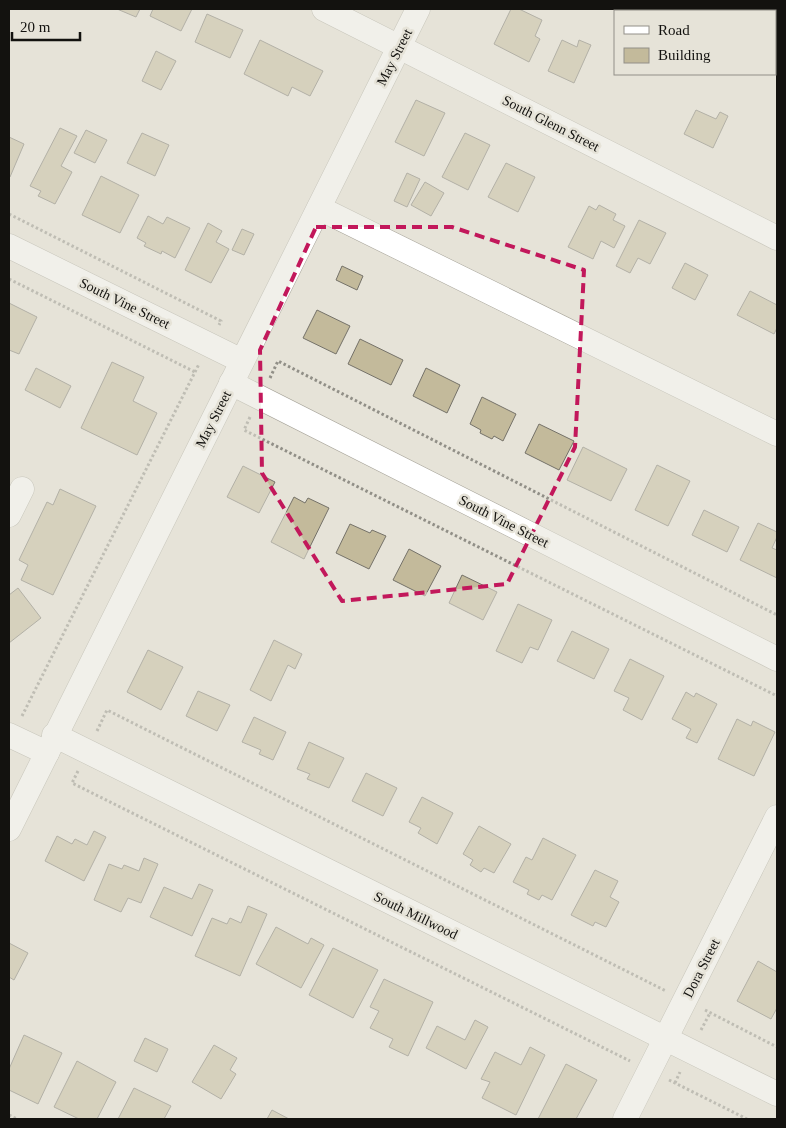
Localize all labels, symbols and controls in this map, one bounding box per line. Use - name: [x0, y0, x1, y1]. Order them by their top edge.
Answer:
- scale bar: [12, 10, 80, 42]
- legend: [614, 10, 776, 75]
- text: 20 m: [20, 19, 51, 35]
- text: Road: [658, 22, 690, 38]
- street label: May Street: [374, 26, 415, 88]
- text: Building: [658, 47, 711, 63]
- street label: South Glenn Street: [500, 93, 602, 154]
- street label: South Vine Street: [77, 275, 172, 332]
- street label: May Street: [193, 388, 234, 450]
- street label: South Vine Street: [457, 492, 551, 551]
- street label: South Millwood: [371, 889, 460, 942]
- street label: Dora Street: [680, 936, 723, 1000]

